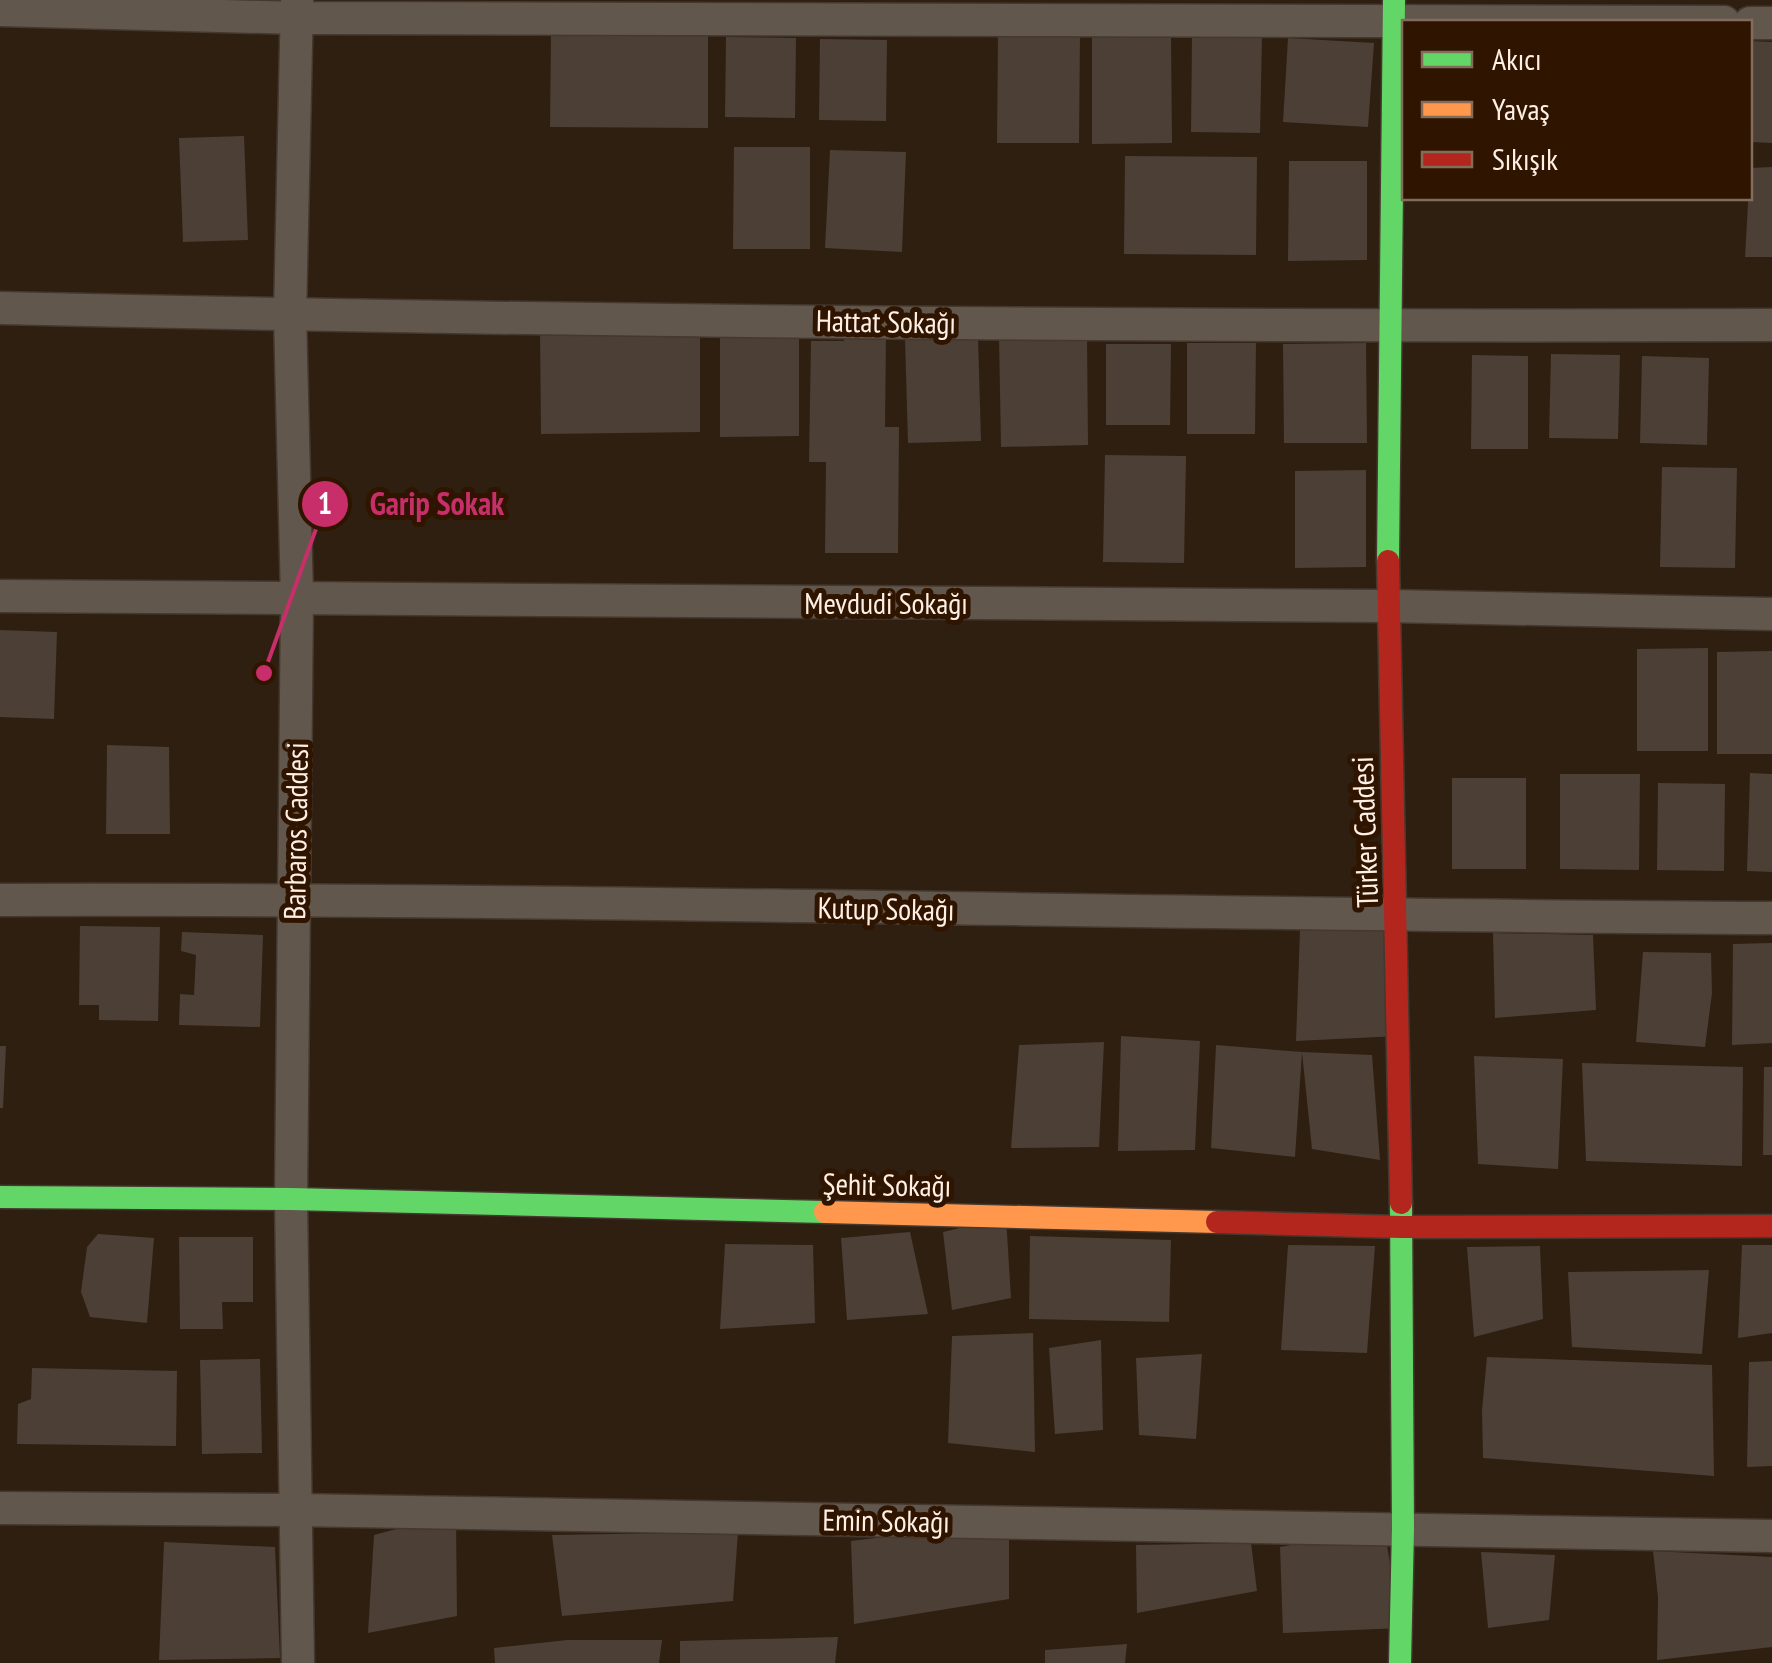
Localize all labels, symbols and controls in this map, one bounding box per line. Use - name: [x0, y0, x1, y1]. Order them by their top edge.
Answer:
- legend: [1402, 20, 1752, 200]
- text: Akıcı: [1492, 39, 1542, 78]
- text: Yavaş: [1492, 89, 1550, 128]
- text: Sıkışık: [1492, 139, 1558, 178]
- street label: Hattat Sokağı: [816, 300, 956, 342]
- callout: Garip Sokak: [300, 473, 524, 535]
- text: Garip Sokak: [370, 482, 505, 524]
- text: 1: [318, 483, 332, 522]
- street label: Mevdudi Sokağı: [804, 583, 968, 622]
- street label: Barbaros Caddesi: [274, 742, 316, 920]
- street label: Türker Caddesi: [1342, 756, 1386, 908]
- street label: Kutup Sokağı: [817, 887, 955, 929]
- street label: Şehit Sokağı: [822, 1163, 952, 1205]
- street label: Emin Sokağı: [822, 1499, 950, 1541]

